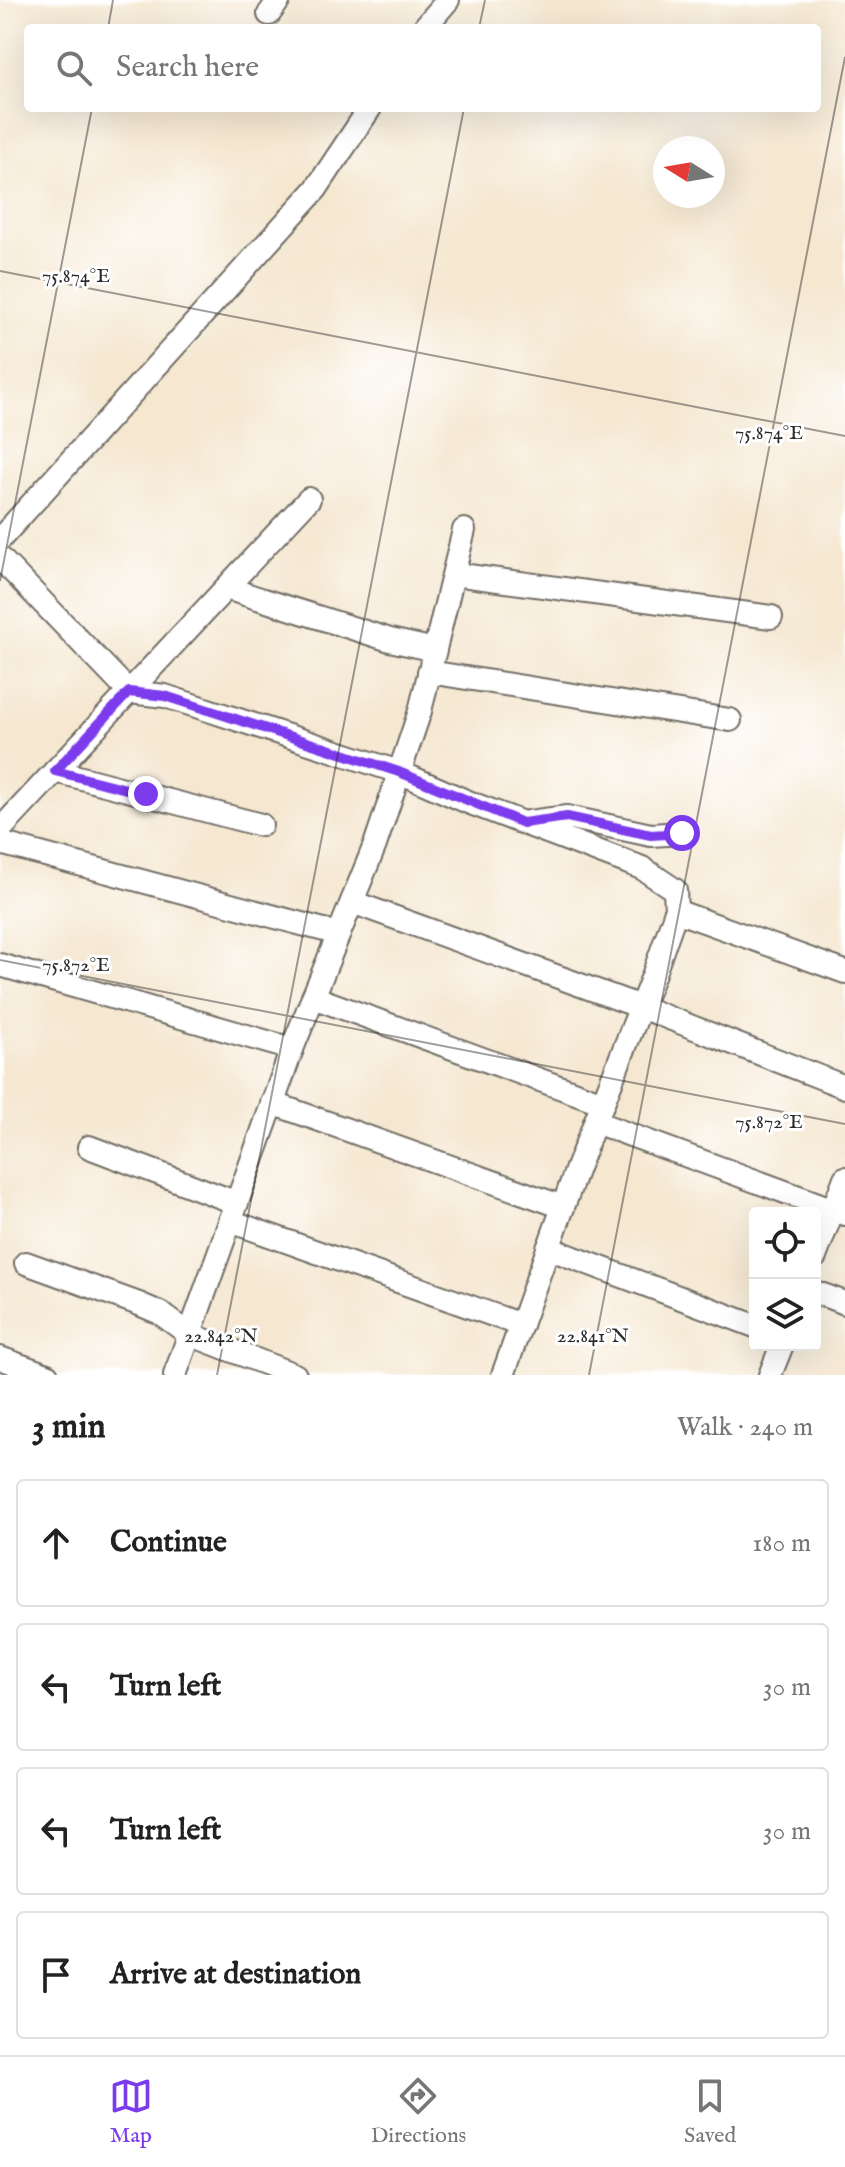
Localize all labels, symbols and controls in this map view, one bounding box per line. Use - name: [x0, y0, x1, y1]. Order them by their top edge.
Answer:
- search box: [24, 24, 821, 112]
- icon: search: [52, 46, 96, 90]
- text: Search here: [116, 49, 259, 87]
- north arrow: [653, 136, 725, 208]
- text: 75.874°E: [42, 264, 110, 289]
- text: 75.874°E: [735, 421, 803, 446]
- route end: [128, 776, 164, 812]
- route start: [664, 815, 700, 851]
- text: 75.872°E: [42, 953, 110, 978]
- text: 75.872°E: [735, 1110, 803, 1135]
- map controls: [749, 1207, 821, 1351]
- button: locate: [749, 1207, 821, 1279]
- button: layers: [749, 1279, 821, 1351]
- text: 22.842°N: [184, 1324, 258, 1349]
- text: 22.841°N: [557, 1324, 629, 1349]
- text: 3 min: [32, 1406, 106, 1449]
- text: Walk · 240 m: [677, 1411, 813, 1444]
- icon: ahead: [34, 1521, 78, 1565]
- text: Continue: [110, 1524, 227, 1562]
- text: 180 m: [753, 1527, 811, 1560]
- icon: left: [34, 1665, 78, 1709]
- text: Turn left: [110, 1668, 221, 1706]
- text: 30 m: [763, 1671, 811, 1704]
- icon: left: [34, 1809, 78, 1853]
- text: Turn left: [110, 1812, 221, 1850]
- text: 30 m: [763, 1815, 811, 1848]
- icon: arrive: [34, 1953, 78, 1997]
- text: Arrive at destination: [110, 1956, 361, 1994]
- tab: Map: [109, 2074, 153, 2150]
- tab: Directions: [371, 2074, 466, 2150]
- tab: Saved: [684, 2074, 736, 2150]

